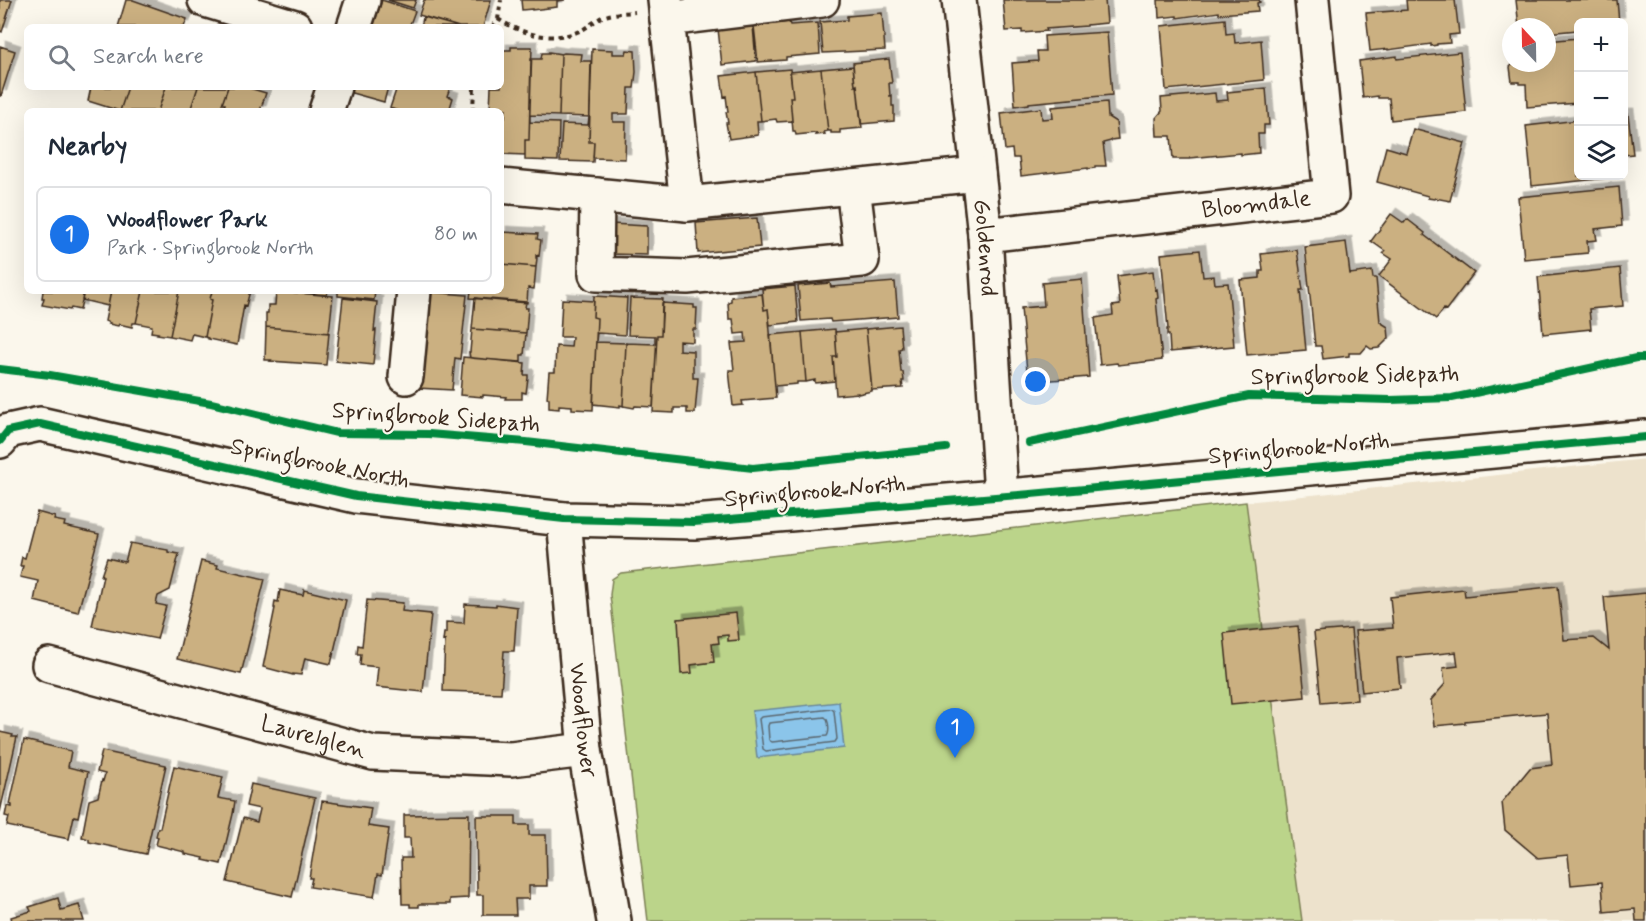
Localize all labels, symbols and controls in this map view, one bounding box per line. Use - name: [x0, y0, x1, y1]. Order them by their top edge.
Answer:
- north arrow: [1502, 18, 1556, 72]
- map controls: [1574, 18, 1628, 180]
- button: +: [1574, 18, 1628, 72]
- search box: [24, 24, 504, 90]
- icon: search: [45, 41, 78, 74]
- text: Search here: [93, 43, 204, 71]
- button: −: [1574, 72, 1628, 126]
- button: layers: [1574, 126, 1628, 180]
- text: Nearby: [48, 130, 127, 164]
- street label: Bloomdale: [1200, 183, 1313, 226]
- street label: Goldenrod: [966, 197, 1004, 297]
- text: Woodflower Park: [107, 207, 268, 235]
- text: 1: [65, 221, 74, 248]
- text: 80 m: [434, 221, 478, 248]
- text: Park · Springbrook North: [107, 235, 314, 262]
- street label: Springbrook Sidepath: [1250, 359, 1460, 396]
- your location: [1021, 367, 1050, 396]
- street label: Springbrook Sidepath: [331, 395, 541, 444]
- street label: Springbrook North: [1207, 426, 1391, 475]
- street label: Springbrook North: [227, 431, 412, 499]
- street label: Springbrook North: [723, 469, 907, 518]
- street label: Woodflower: [562, 661, 605, 780]
- street label: Laurelglen: [257, 708, 370, 766]
- pin: 1: [936, 708, 974, 758]

